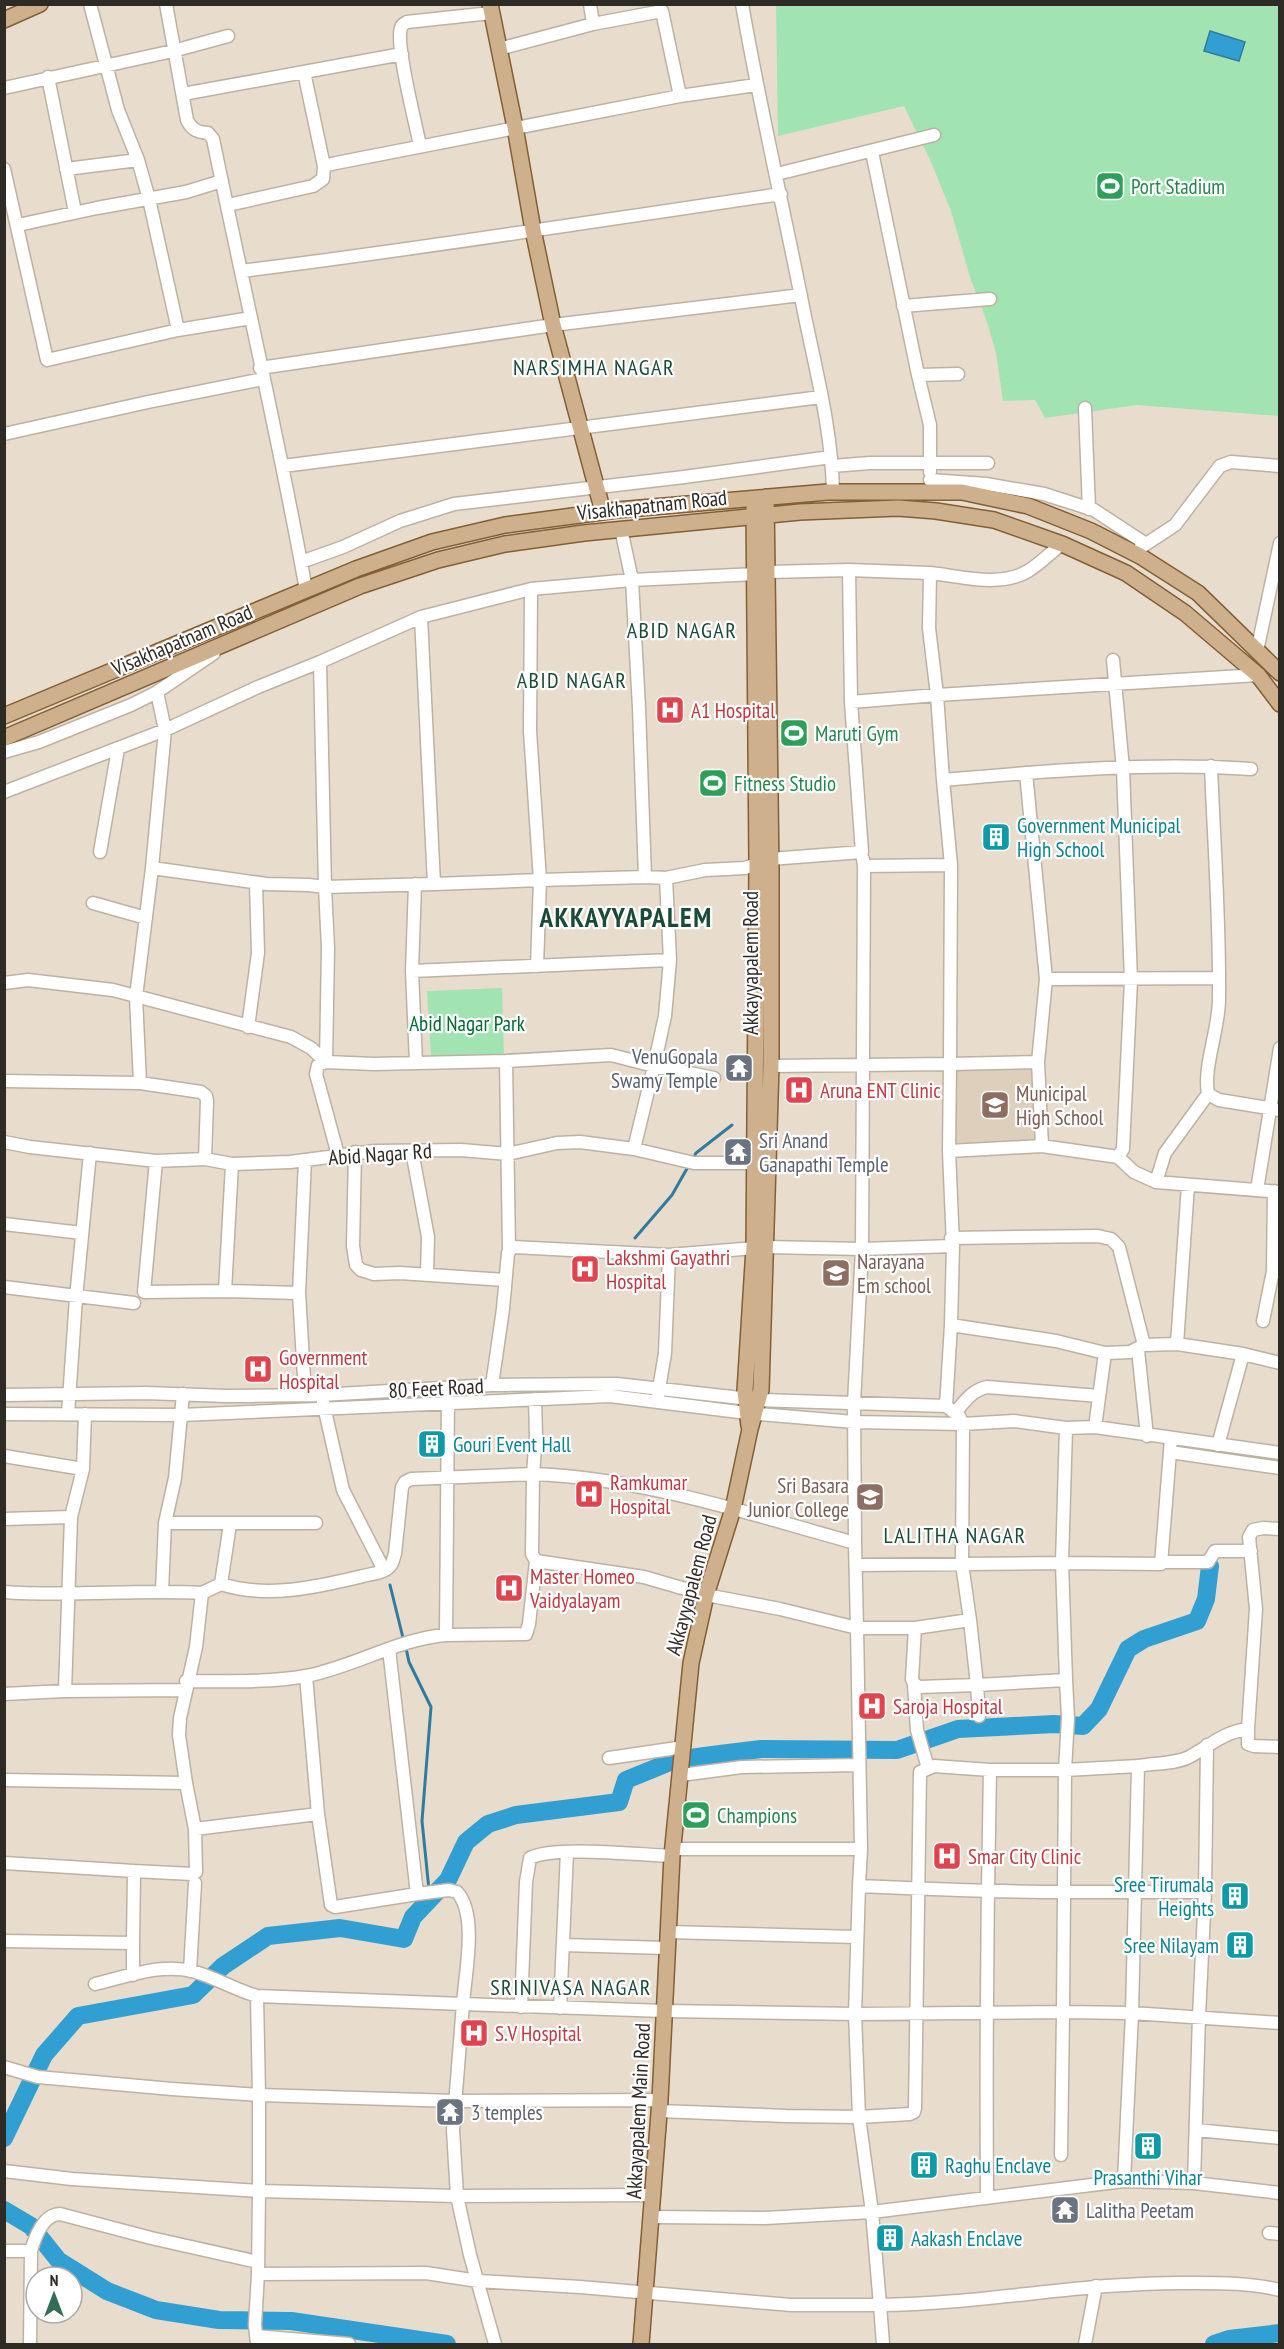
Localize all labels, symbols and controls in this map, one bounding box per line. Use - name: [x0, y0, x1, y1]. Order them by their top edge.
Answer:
- sports icon: Port Stadium: [1094, 170, 1126, 202]
- place label: Port Stadium: [1131, 173, 1225, 200]
- district label: NARSIMHA NAGAR: [513, 353, 675, 381]
- street label: Visakhapatnam Road: [575, 484, 728, 526]
- street label: Visakhapatnam Road: [107, 598, 257, 682]
- district label: ABID NAGAR: [627, 616, 737, 644]
- district label: ABID NAGAR: [517, 666, 627, 694]
- hospital icon: A1 Hospital: [654, 694, 686, 726]
- place label: A1 Hospital: [691, 697, 775, 724]
- sports icon: Maruti Gym: [778, 717, 810, 749]
- place label: Maruti Gym: [815, 720, 898, 747]
- sports icon: Fitness Studio: [697, 767, 729, 799]
- place label: Fitness Studio: [734, 770, 836, 797]
- place label: Government Municipal High School: [1017, 812, 1181, 863]
- building icon: Government Municipal High School: [980, 821, 1012, 853]
- street label: Akkayyapalem Road: [737, 891, 764, 1035]
- district label: AKKAYYAPALEM: [538, 900, 713, 934]
- park label: Abid Nagar Park: [409, 1010, 525, 1037]
- place label: VenuGopala Swamy Temple: [611, 1043, 718, 1094]
- temple icon: VenuGopala Swamy Temple: [723, 1052, 755, 1084]
- hospital icon: Aruna ENT Clinic: [783, 1074, 815, 1106]
- place label: Aruna ENT Clinic: [820, 1077, 941, 1104]
- place label: Municipal High School: [1016, 1080, 1103, 1131]
- school or university icon: Municipal High School: [979, 1089, 1011, 1121]
- place label: Sri Anand Ganapathi Temple: [759, 1127, 889, 1178]
- temple icon: Sri Anand Ganapathi Temple: [722, 1136, 754, 1168]
- street label: Abid Nagar Rd: [327, 1137, 433, 1171]
- place label: Lakshmi Gayathri Hospital: [606, 1244, 730, 1295]
- place label: Narayana Em school: [857, 1248, 931, 1299]
- hospital icon: Lakshmi Gayathri Hospital: [569, 1253, 601, 1285]
- school or university icon: Narayana Em school: [820, 1257, 852, 1289]
- place label: Government Hospital: [279, 1344, 368, 1395]
- hospital icon: Government Hospital: [242, 1353, 274, 1385]
- street label: 80 Feet Road: [388, 1372, 484, 1404]
- building icon: Gouri Event Hall: [416, 1428, 448, 1460]
- place label: Gouri Event Hall: [453, 1431, 571, 1458]
- place label: Ramkumar Hospital: [610, 1469, 687, 1520]
- place label: Sri Basara Junior College: [747, 1472, 849, 1523]
- hospital icon: Ramkumar Hospital: [573, 1478, 605, 1510]
- school or university icon: Sri Basara Junior College: [854, 1481, 886, 1513]
- street label: Akkayyapalem Road: [659, 1512, 723, 1658]
- district label: LALITHA NAGAR: [884, 1521, 1026, 1549]
- place label: Master Homeo Vaidyalayam: [529, 1563, 635, 1614]
- hospital icon: Master Homeo Vaidyalayam: [493, 1572, 525, 1604]
- hospital icon: Saroja Hospital: [856, 1690, 888, 1722]
- place label: Saroja Hospital: [893, 1693, 1003, 1720]
- sports icon: Champions: [680, 1799, 712, 1831]
- place label: Champions: [717, 1802, 797, 1829]
- hospital icon: Smar City Clinic: [931, 1840, 963, 1872]
- place label: Smar City Clinic: [968, 1843, 1082, 1870]
- place label: Sree Tirumala Heights: [1114, 1871, 1214, 1922]
- building icon: Sree Tirumala Heights: [1219, 1880, 1251, 1912]
- building icon: Sree Nilayam: [1224, 1929, 1256, 1961]
- place label: Sree Nilayam: [1124, 1932, 1219, 1959]
- district label: SRINIVASA NAGAR: [490, 1973, 652, 2001]
- hospital icon: S.V Hospital: [458, 2017, 490, 2049]
- place label: S.V Hospital: [495, 2020, 581, 2047]
- street label: Akkayapalem Main Road: [620, 2022, 656, 2200]
- temple icon: 3 temples: [434, 2096, 466, 2128]
- place label: 3 temples: [471, 2099, 543, 2126]
- building icon: Prasanthi Vihar: [1132, 2130, 1164, 2162]
- building icon: Raghu Enclave: [908, 2149, 940, 2181]
- place label: Raghu Enclave: [945, 2152, 1051, 2179]
- place label: Prasanthi Vihar: [1094, 2164, 1203, 2191]
- temple icon: Lalitha Peetam: [1049, 2194, 1081, 2226]
- place label: Lalitha Peetam: [1086, 2197, 1194, 2224]
- building icon: Aakash Enclave: [874, 2222, 906, 2254]
- place label: Aakash Enclave: [911, 2225, 1023, 2252]
- north arrow: [24, 2265, 84, 2325]
- text: N: [50, 2270, 58, 2290]

